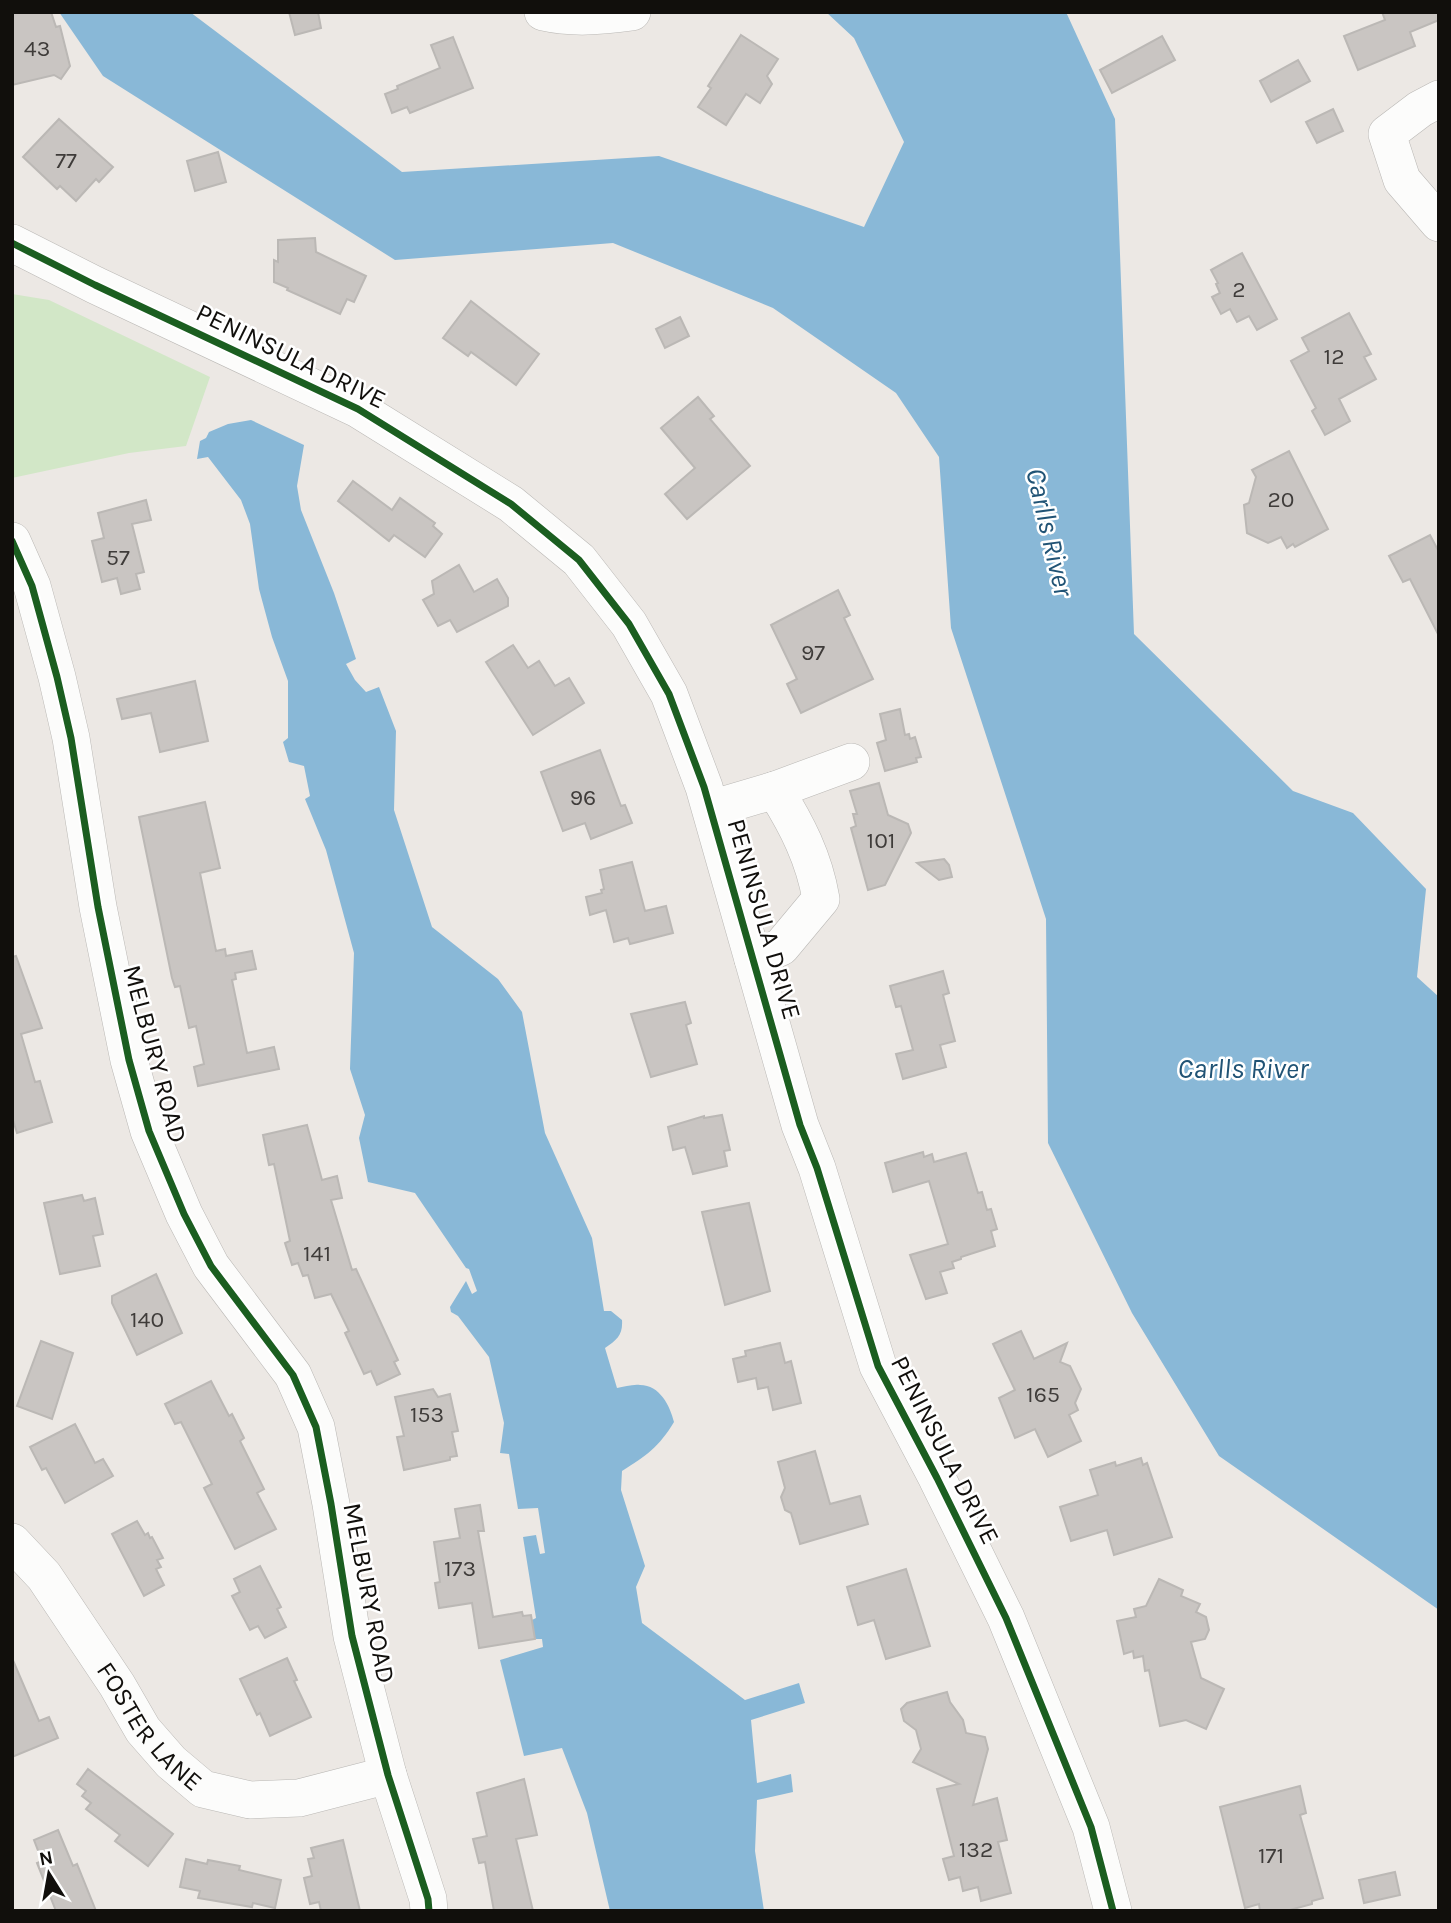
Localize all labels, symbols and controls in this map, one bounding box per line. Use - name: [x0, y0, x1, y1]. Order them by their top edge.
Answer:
- house number: 43: [24, 35, 50, 62]
- house number: 77: [55, 147, 77, 174]
- house number: 2: [1232, 276, 1246, 303]
- street label: PENINSULA DRIVE: [191, 297, 391, 415]
- house number: 12: [1324, 343, 1344, 370]
- water label: Carlls River: [1019, 465, 1081, 601]
- house number: 20: [1268, 486, 1294, 513]
- house number: 57: [106, 544, 130, 571]
- house number: 97: [801, 639, 825, 666]
- house number: 96: [570, 784, 596, 811]
- street label: PENINSULA DRIVE: [721, 815, 807, 1023]
- house number: 101: [867, 827, 895, 854]
- street label: MELBURY ROAD: [116, 962, 194, 1146]
- water label: Carlls River: [1178, 1052, 1310, 1085]
- house number: 141: [303, 1240, 331, 1267]
- house number: 140: [130, 1306, 164, 1333]
- street label: PENINSULA DRIVE: [884, 1351, 1006, 1549]
- house number: 165: [1026, 1381, 1060, 1408]
- house number: 153: [410, 1401, 444, 1428]
- street label: MELBURY ROAD: [336, 1500, 402, 1686]
- house number: 173: [444, 1555, 476, 1582]
- street label: FOSTER LANE: [90, 1656, 209, 1797]
- house number: 132: [959, 1836, 993, 1863]
- north arrow: [14, 1839, 84, 1909]
- house number: 171: [1258, 1842, 1284, 1869]
- text: N: [37, 1846, 55, 1870]

